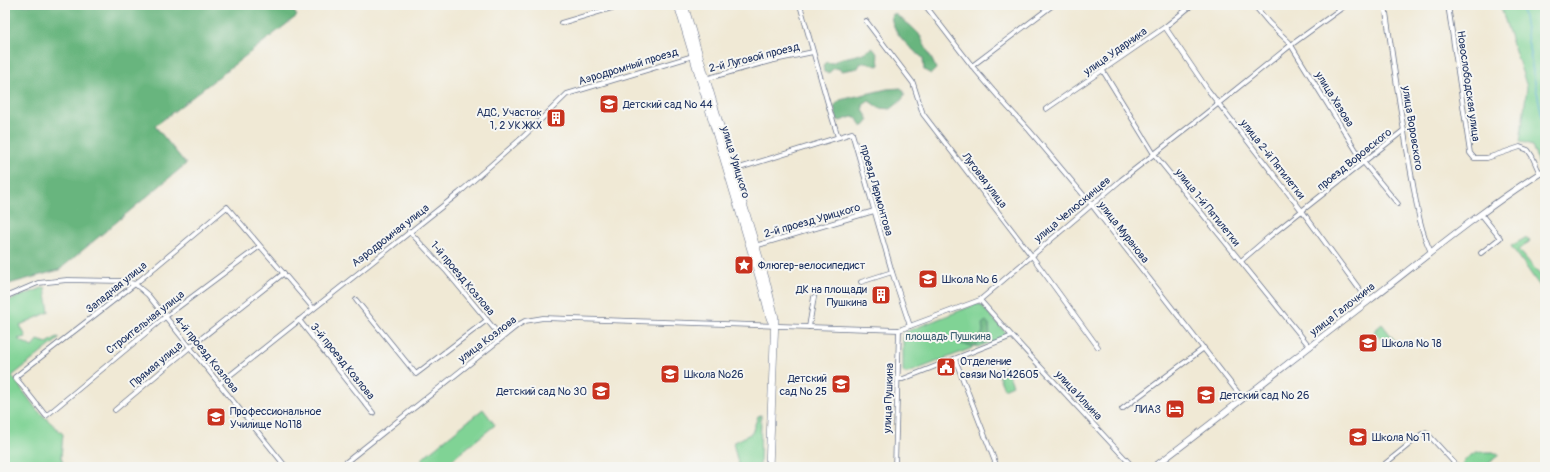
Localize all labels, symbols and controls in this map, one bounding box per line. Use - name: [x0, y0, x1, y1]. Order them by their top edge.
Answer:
- street label: улица Ударника: [1080, 25, 1150, 79]
- street label: Новослободская улица: [1454, 30, 1483, 142]
- street label: 2-й Луговой проезд: [708, 40, 801, 75]
- street label: Аэродромный проезд: [577, 45, 680, 88]
- street label: улица Хазова: [1312, 68, 1357, 129]
- street label: улица Воровского: [1399, 84, 1426, 171]
- school or university icon: Детский сад № 44: [598, 93, 620, 115]
- place label: Детский сад № 44: [622, 98, 713, 111]
- place label: АДС, Участок 1, 2 УК ЖКХ: [477, 106, 542, 132]
- building icon: АДС, Участок 1, 2 УК ЖКХ: [545, 107, 567, 129]
- street label: улица 2-й Пятилетки: [1237, 116, 1308, 202]
- street label: улица Урицкого: [718, 124, 753, 200]
- street label: проезд Воровского: [1315, 125, 1394, 193]
- street label: проезд Лермонтова: [857, 143, 896, 237]
- street label: Луговая улица: [959, 149, 1010, 211]
- street label: улица 1-й Пятилетки: [1172, 165, 1243, 249]
- street label: улица Челюскинцев: [1031, 174, 1113, 246]
- street label: улица Муранова: [1095, 198, 1152, 266]
- street label: 2-й проезд Урицкого: [762, 200, 862, 240]
- street label: Аэродромная улица: [349, 201, 432, 270]
- street label: 1-й проезд Козлова: [428, 239, 497, 318]
- place icon: Флюгер-велосипедист: [733, 254, 755, 276]
- street label: Западная улица: [83, 259, 149, 316]
- place label: Флюгер-велосипедист: [758, 259, 866, 272]
- school or university icon: Школа № 6: [917, 268, 939, 290]
- place label: Школа № 6: [942, 273, 998, 286]
- street label: улица Галочкина: [1307, 280, 1377, 339]
- place label: ДК на площади Пушкина: [795, 283, 867, 309]
- building icon: ДК на площади Пушкина: [870, 284, 892, 306]
- street label: Строительная улица: [104, 288, 187, 357]
- street label: 4-й проезд Козлова: [172, 313, 242, 395]
- street label: улица Козлова: [455, 313, 519, 366]
- street label: 3-й проезд Козлова: [308, 320, 377, 402]
- park label: площадь Пушкина: [905, 330, 991, 343]
- school or university icon: Школа № 18: [1357, 332, 1379, 354]
- place label: Школа № 18: [1382, 337, 1442, 350]
- street label: Прямая улица: [128, 339, 185, 390]
- place label: Отделение связи №142605: [960, 355, 1039, 381]
- public building icon: Отделение связи №142605: [935, 356, 957, 378]
- school or university icon: Школа №26: [659, 363, 681, 385]
- street label: улица Пушкина: [881, 363, 896, 434]
- street label: улица Ильина: [1052, 367, 1105, 423]
- place label: Школа №26: [684, 368, 744, 381]
- place label: Детский сад № 25: [779, 372, 827, 398]
- school or university icon: Детский сад № 25: [830, 373, 852, 395]
- school or university icon: Детский сад № 30: [590, 380, 612, 402]
- school or university icon: Детский сад № 26: [1195, 384, 1217, 406]
- place label: Детский сад № 30: [496, 385, 587, 398]
- place label: Детский сад № 26: [1219, 389, 1309, 402]
- hotel icon: ЛИАЗ: [1164, 398, 1186, 420]
- place label: ЛИАЗ: [1133, 403, 1161, 416]
- place label: Профессиональное Училище №118: [230, 405, 322, 431]
- school or university icon: Профессиональное Училище №118: [205, 406, 227, 428]
- school or university icon: Школа № 11: [1347, 426, 1369, 448]
- place label: Школа № 11: [1372, 431, 1430, 444]

